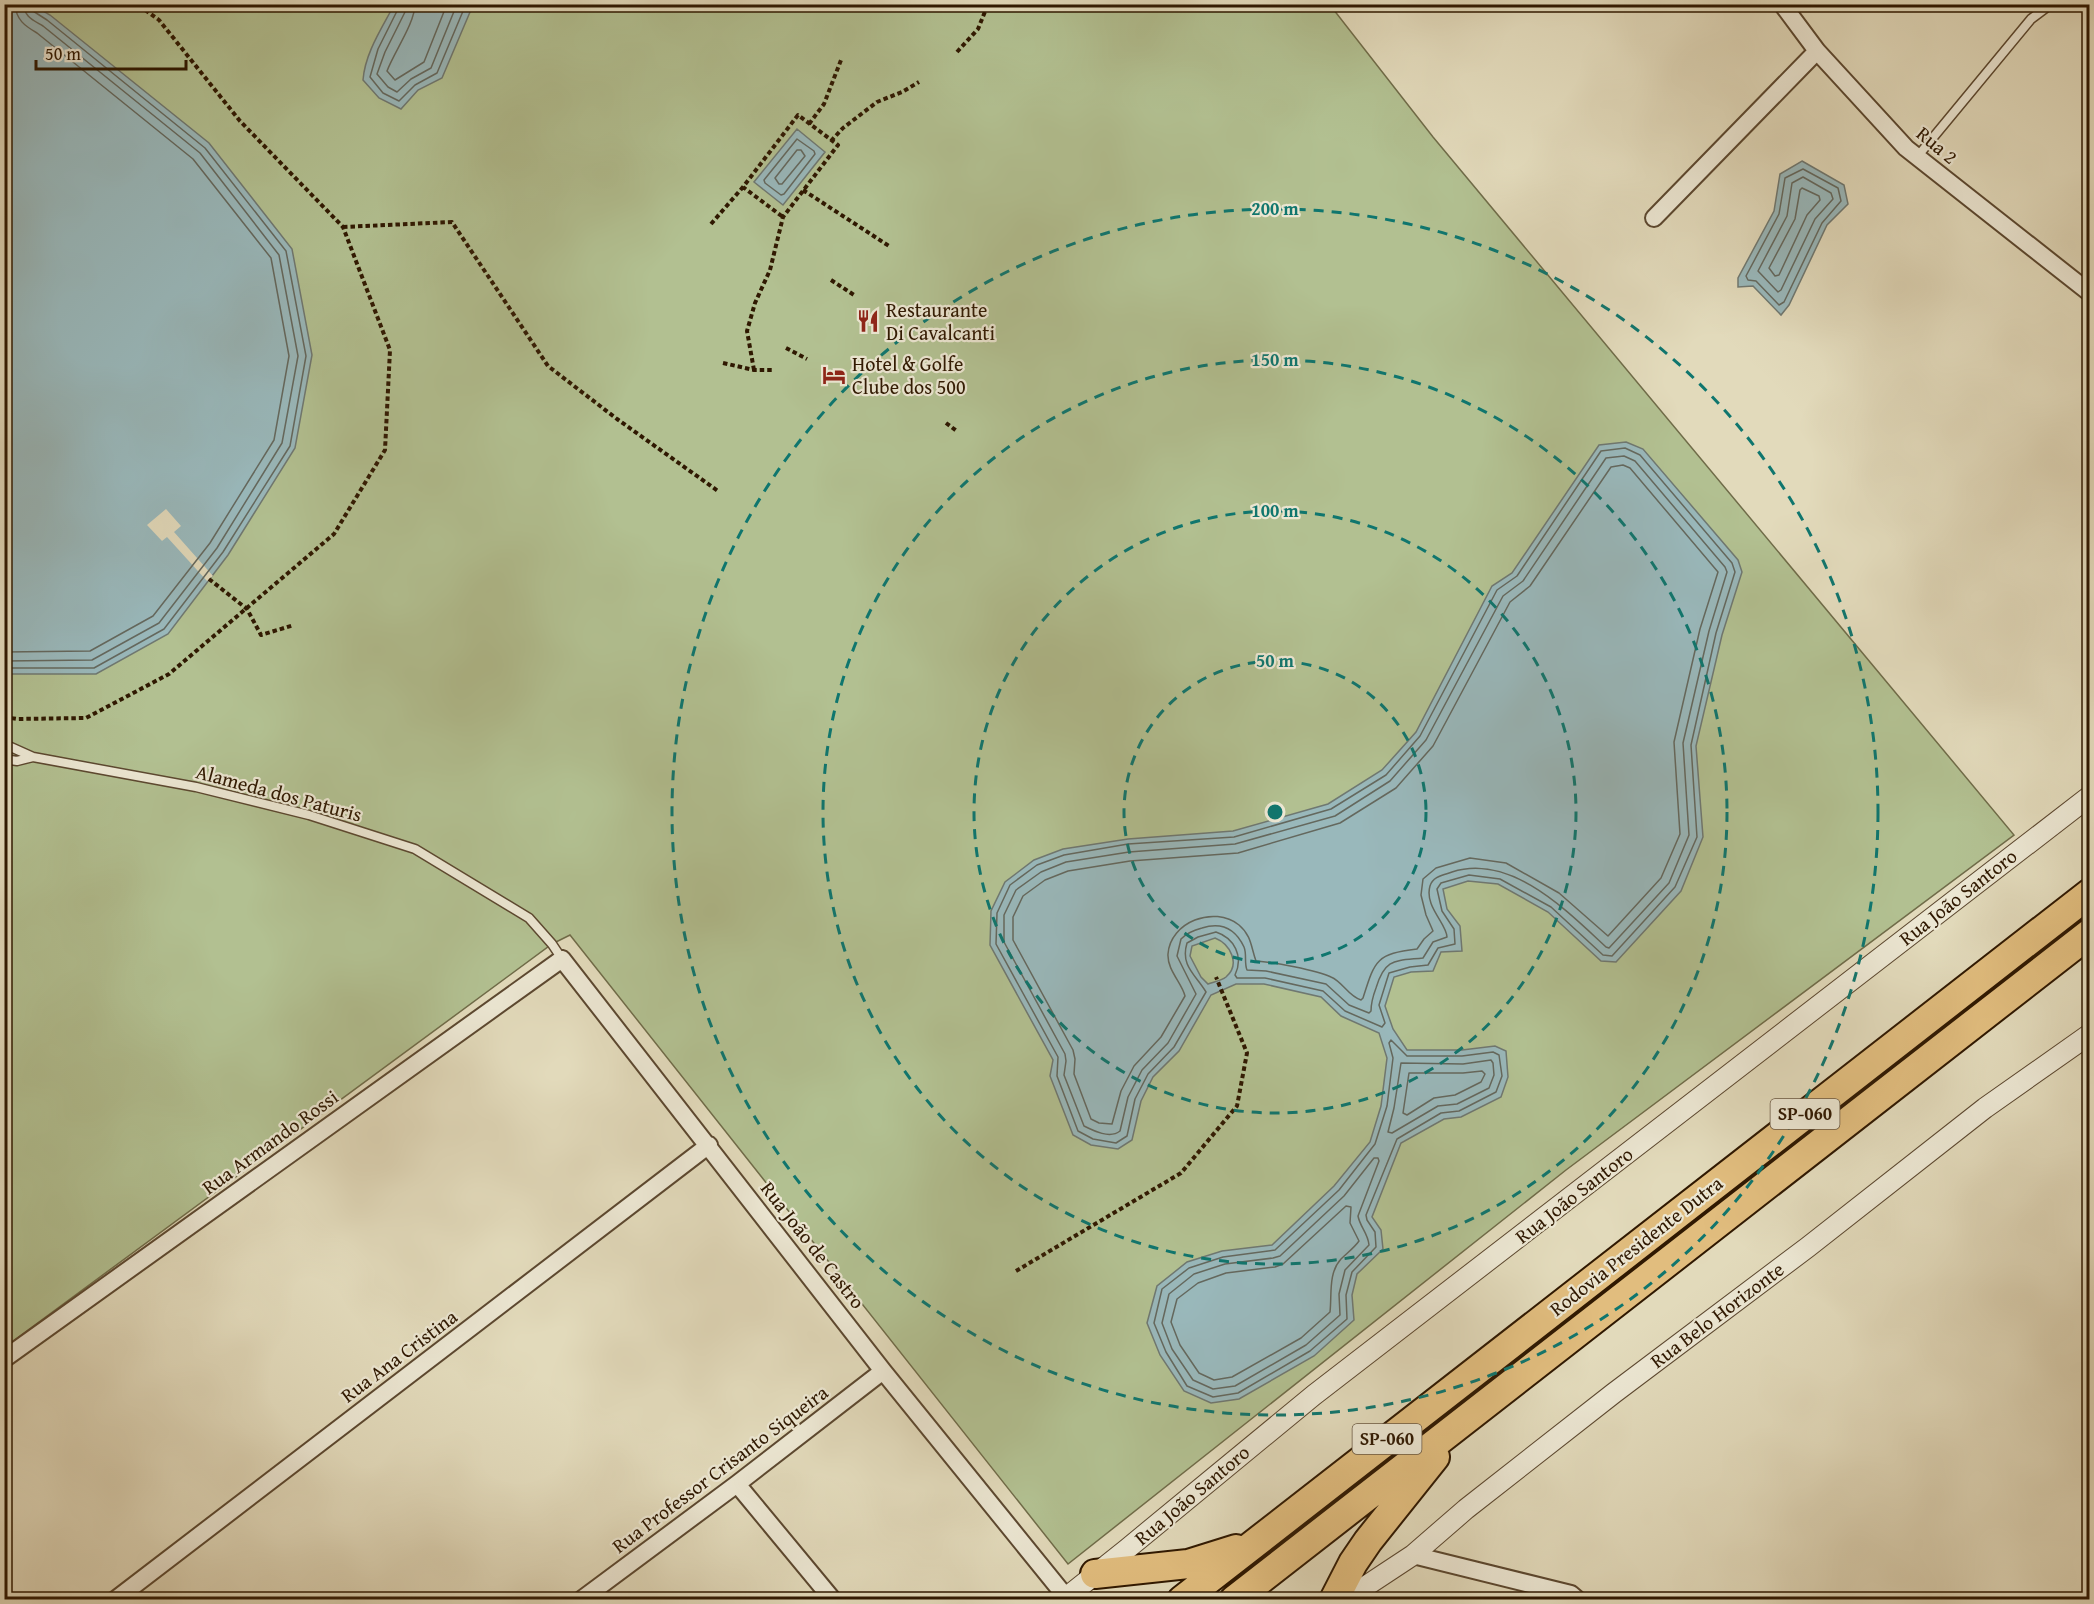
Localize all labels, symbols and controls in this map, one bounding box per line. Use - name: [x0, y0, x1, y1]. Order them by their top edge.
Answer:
- scale bar: [36, 33, 186, 71]
- text: 50 m: [45, 40, 81, 67]
- street label: Rua 2: [1910, 119, 1964, 170]
- text: 200 m: [1251, 195, 1299, 222]
- place label: Restaurante Di Cavalcanti: [886, 295, 995, 347]
- restaurant icon: Restaurante Di Cavalcanti: [855, 308, 881, 334]
- text: 150 m: [1251, 346, 1299, 373]
- place label: Hotel & Golfe Clube dos 500: [852, 349, 966, 401]
- hotel icon: Hotel & Golfe Clube dos 500: [821, 362, 847, 388]
- text: 100 m: [1251, 497, 1299, 524]
- text: 50 m: [1256, 647, 1295, 674]
- street label: Alameda dos Paturis: [193, 756, 365, 829]
- centre of rings: [1265, 802, 1285, 822]
- street label: Rua João Santoro: [1893, 841, 2023, 952]
- street label: Rua Armando Rossi: [196, 1082, 344, 1201]
- road number: SP-060: [1770, 1099, 1840, 1129]
- street label: Rua João Santoro: [1509, 1139, 1639, 1250]
- street label: Rodovia Presidente Dutra: [1543, 1168, 1729, 1323]
- street label: Rua João de Castro: [754, 1175, 872, 1315]
- street label: Rua Belo Horizonte: [1644, 1255, 1790, 1375]
- street label: Rua Ana Cristina: [334, 1302, 464, 1409]
- street label: Rua Professor Crisanto Siqueira: [606, 1377, 834, 1560]
- road number: SP-060: [1352, 1424, 1422, 1454]
- street label: Rua João Santoro: [1128, 1438, 1256, 1552]

